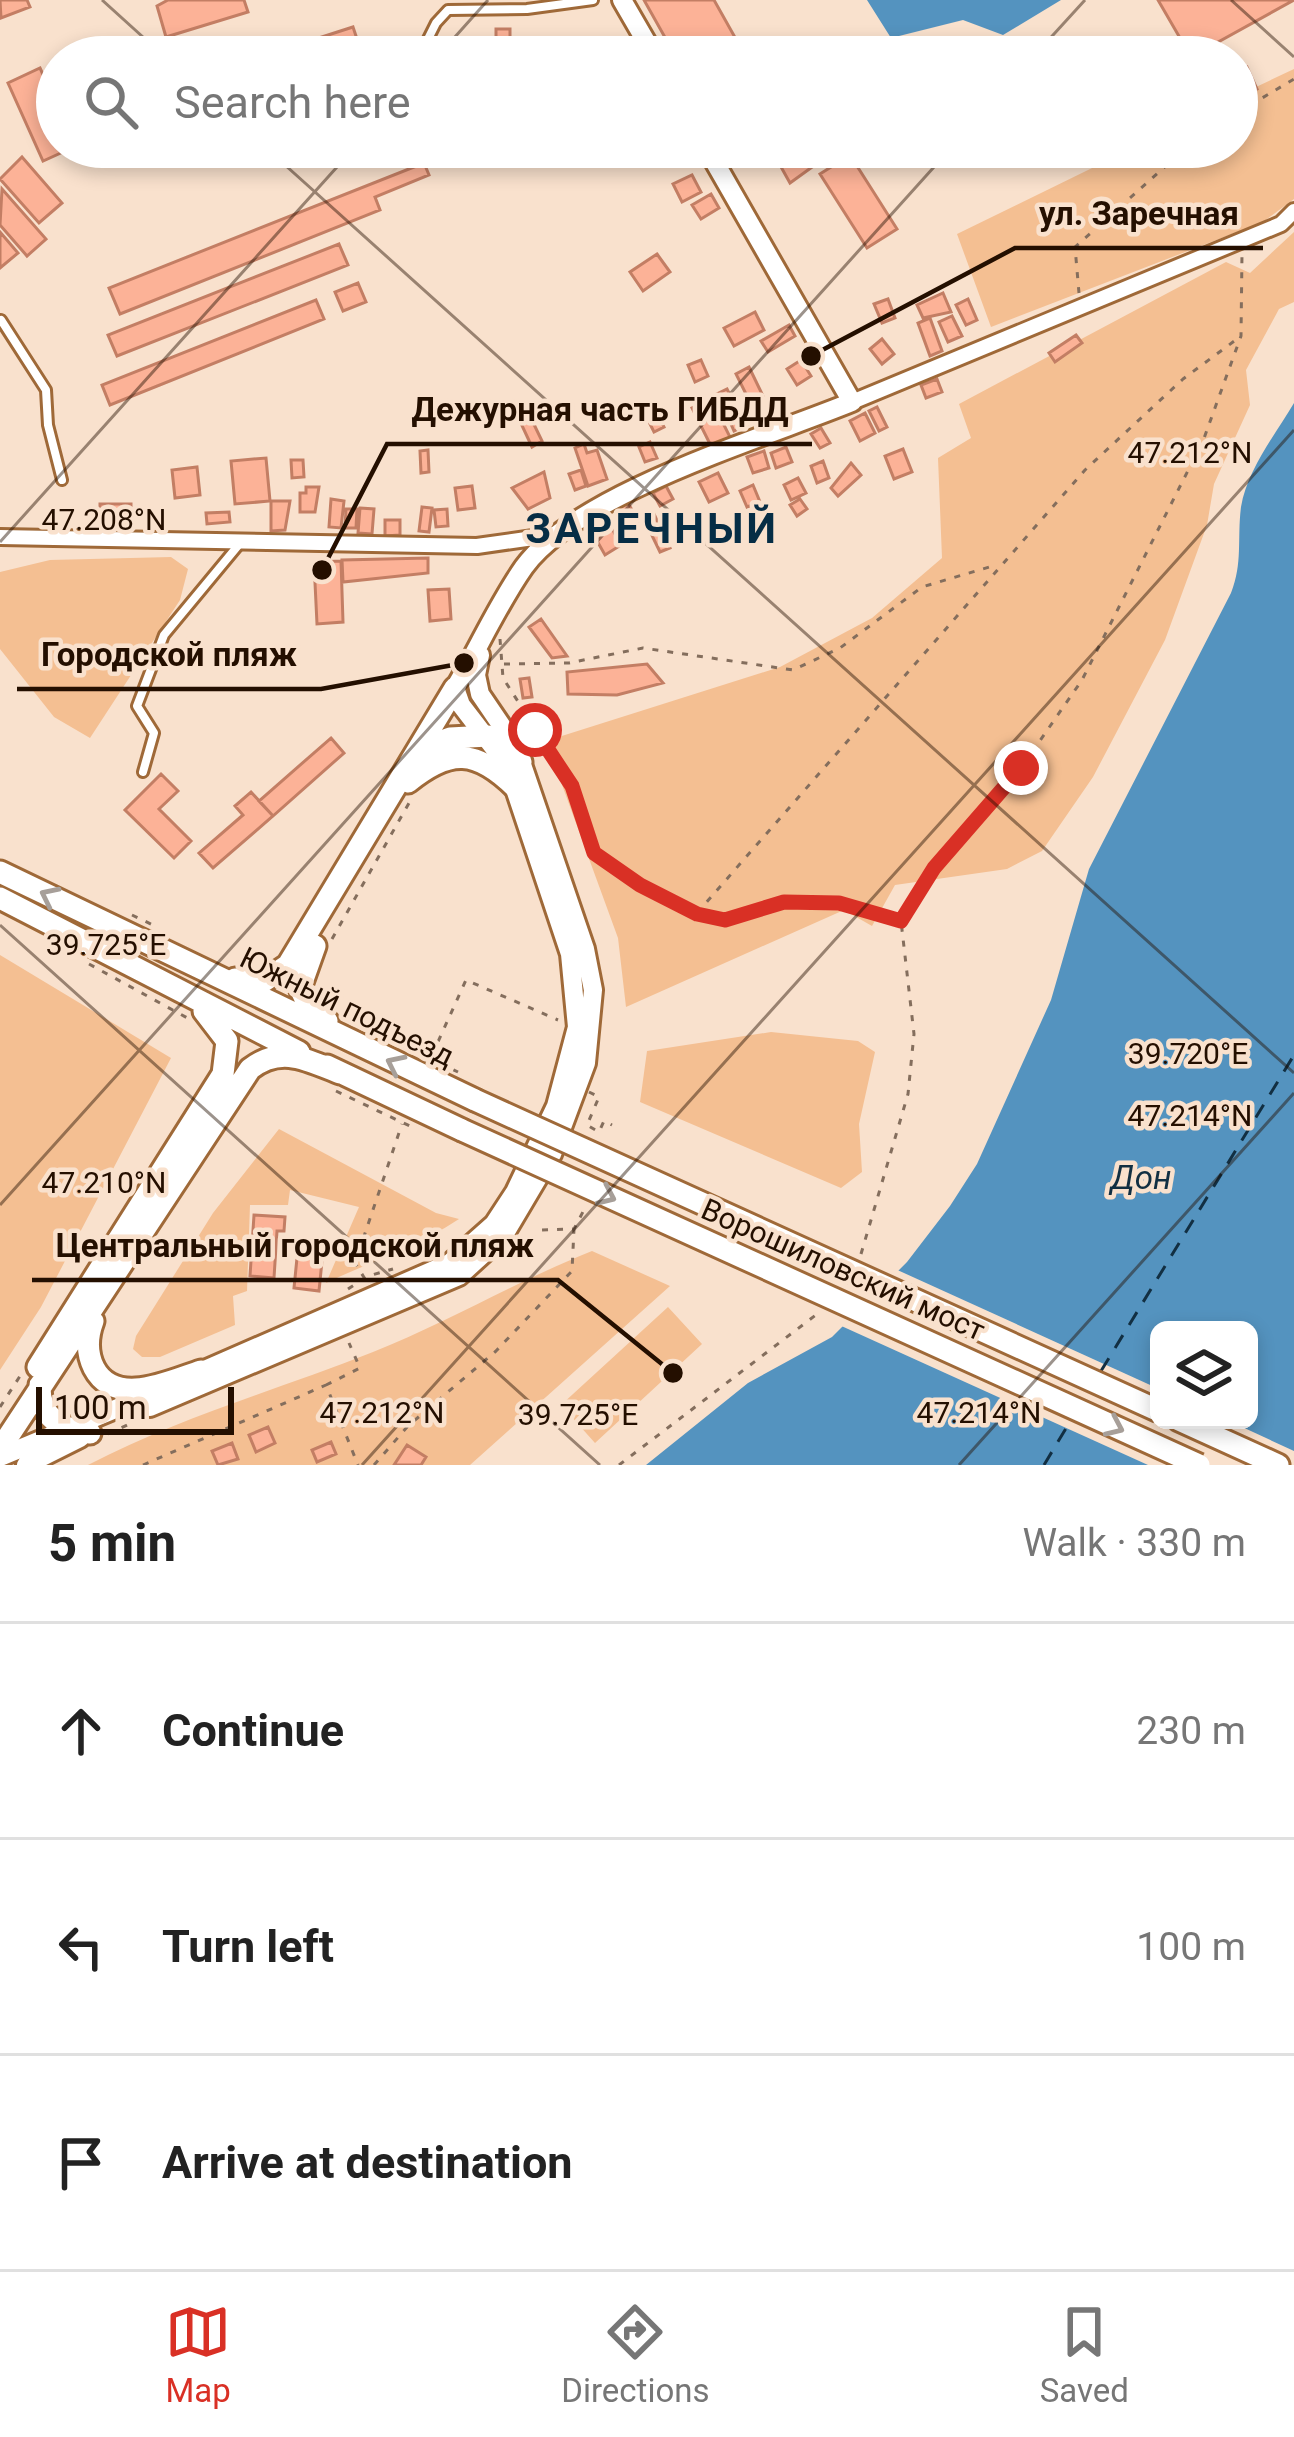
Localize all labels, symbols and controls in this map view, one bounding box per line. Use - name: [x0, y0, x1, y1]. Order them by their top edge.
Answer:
- search box: [36, 36, 1258, 168]
- icon: search: [78, 69, 144, 135]
- text: Search here: [174, 76, 411, 129]
- callout: ул. Заречная: [1015, 179, 1263, 248]
- text: ул. Заречная: [1039, 194, 1239, 233]
- callout: Дежурная часть ГИБДД: [387, 375, 812, 444]
- text: Дежурная часть ГИБДД: [411, 390, 789, 429]
- text: 47.212°N: [1128, 435, 1252, 470]
- text: 47.208°N: [42, 502, 166, 537]
- district label: ЗАРЕЧНЫЙ: [525, 504, 779, 553]
- callout: Городской пляж: [17, 620, 321, 689]
- text: Городской пляж: [41, 635, 297, 674]
- route start: [508, 703, 562, 757]
- route end: [994, 741, 1048, 795]
- one-way arrow: [40, 887, 61, 910]
- text: 39.725°E: [46, 927, 166, 962]
- street label: Южный подъезд: [234, 940, 460, 1074]
- text: 39.720°E: [1128, 1036, 1248, 1071]
- one-way arrow: [385, 1055, 407, 1078]
- text: 47.214°N: [1128, 1098, 1252, 1133]
- water label: Дон: [1109, 1158, 1171, 1197]
- text: 47.210°N: [42, 1165, 166, 1200]
- one-way arrow: [595, 1181, 616, 1205]
- street label: Ворошиловский мост: [696, 1191, 990, 1348]
- callout: Центральный городской пляж: [32, 1211, 558, 1280]
- text: Центральный городской пляж: [56, 1226, 534, 1265]
- map controls: [1150, 1321, 1258, 1429]
- button: layers: [1150, 1321, 1258, 1429]
- scale bar: [36, 1381, 234, 1434]
- text: 100 m: [54, 1388, 147, 1427]
- text: 47.212°N: [320, 1395, 444, 1430]
- text: 47.214°N: [917, 1395, 1041, 1430]
- text: 39.725°E: [518, 1397, 638, 1432]
- one-way arrow: [1103, 1412, 1124, 1436]
- text: 5 min: [48, 1514, 176, 1573]
- text: Walk · 330 m: [1022, 1520, 1246, 1566]
- icon: ahead: [48, 1698, 114, 1764]
- text: Continue: [162, 1704, 344, 1757]
- text: 230 m: [1136, 1708, 1246, 1754]
- icon: left: [48, 1914, 114, 1980]
- text: Turn left: [162, 1920, 334, 1973]
- text: 100 m: [1136, 1924, 1246, 1970]
- icon: arrive: [48, 2130, 114, 2196]
- text: Arrive at destination: [162, 2136, 573, 2189]
- tab: Map: [165, 2299, 231, 2410]
- tab: Directions: [561, 2299, 710, 2410]
- tab: Saved: [1040, 2299, 1129, 2410]

